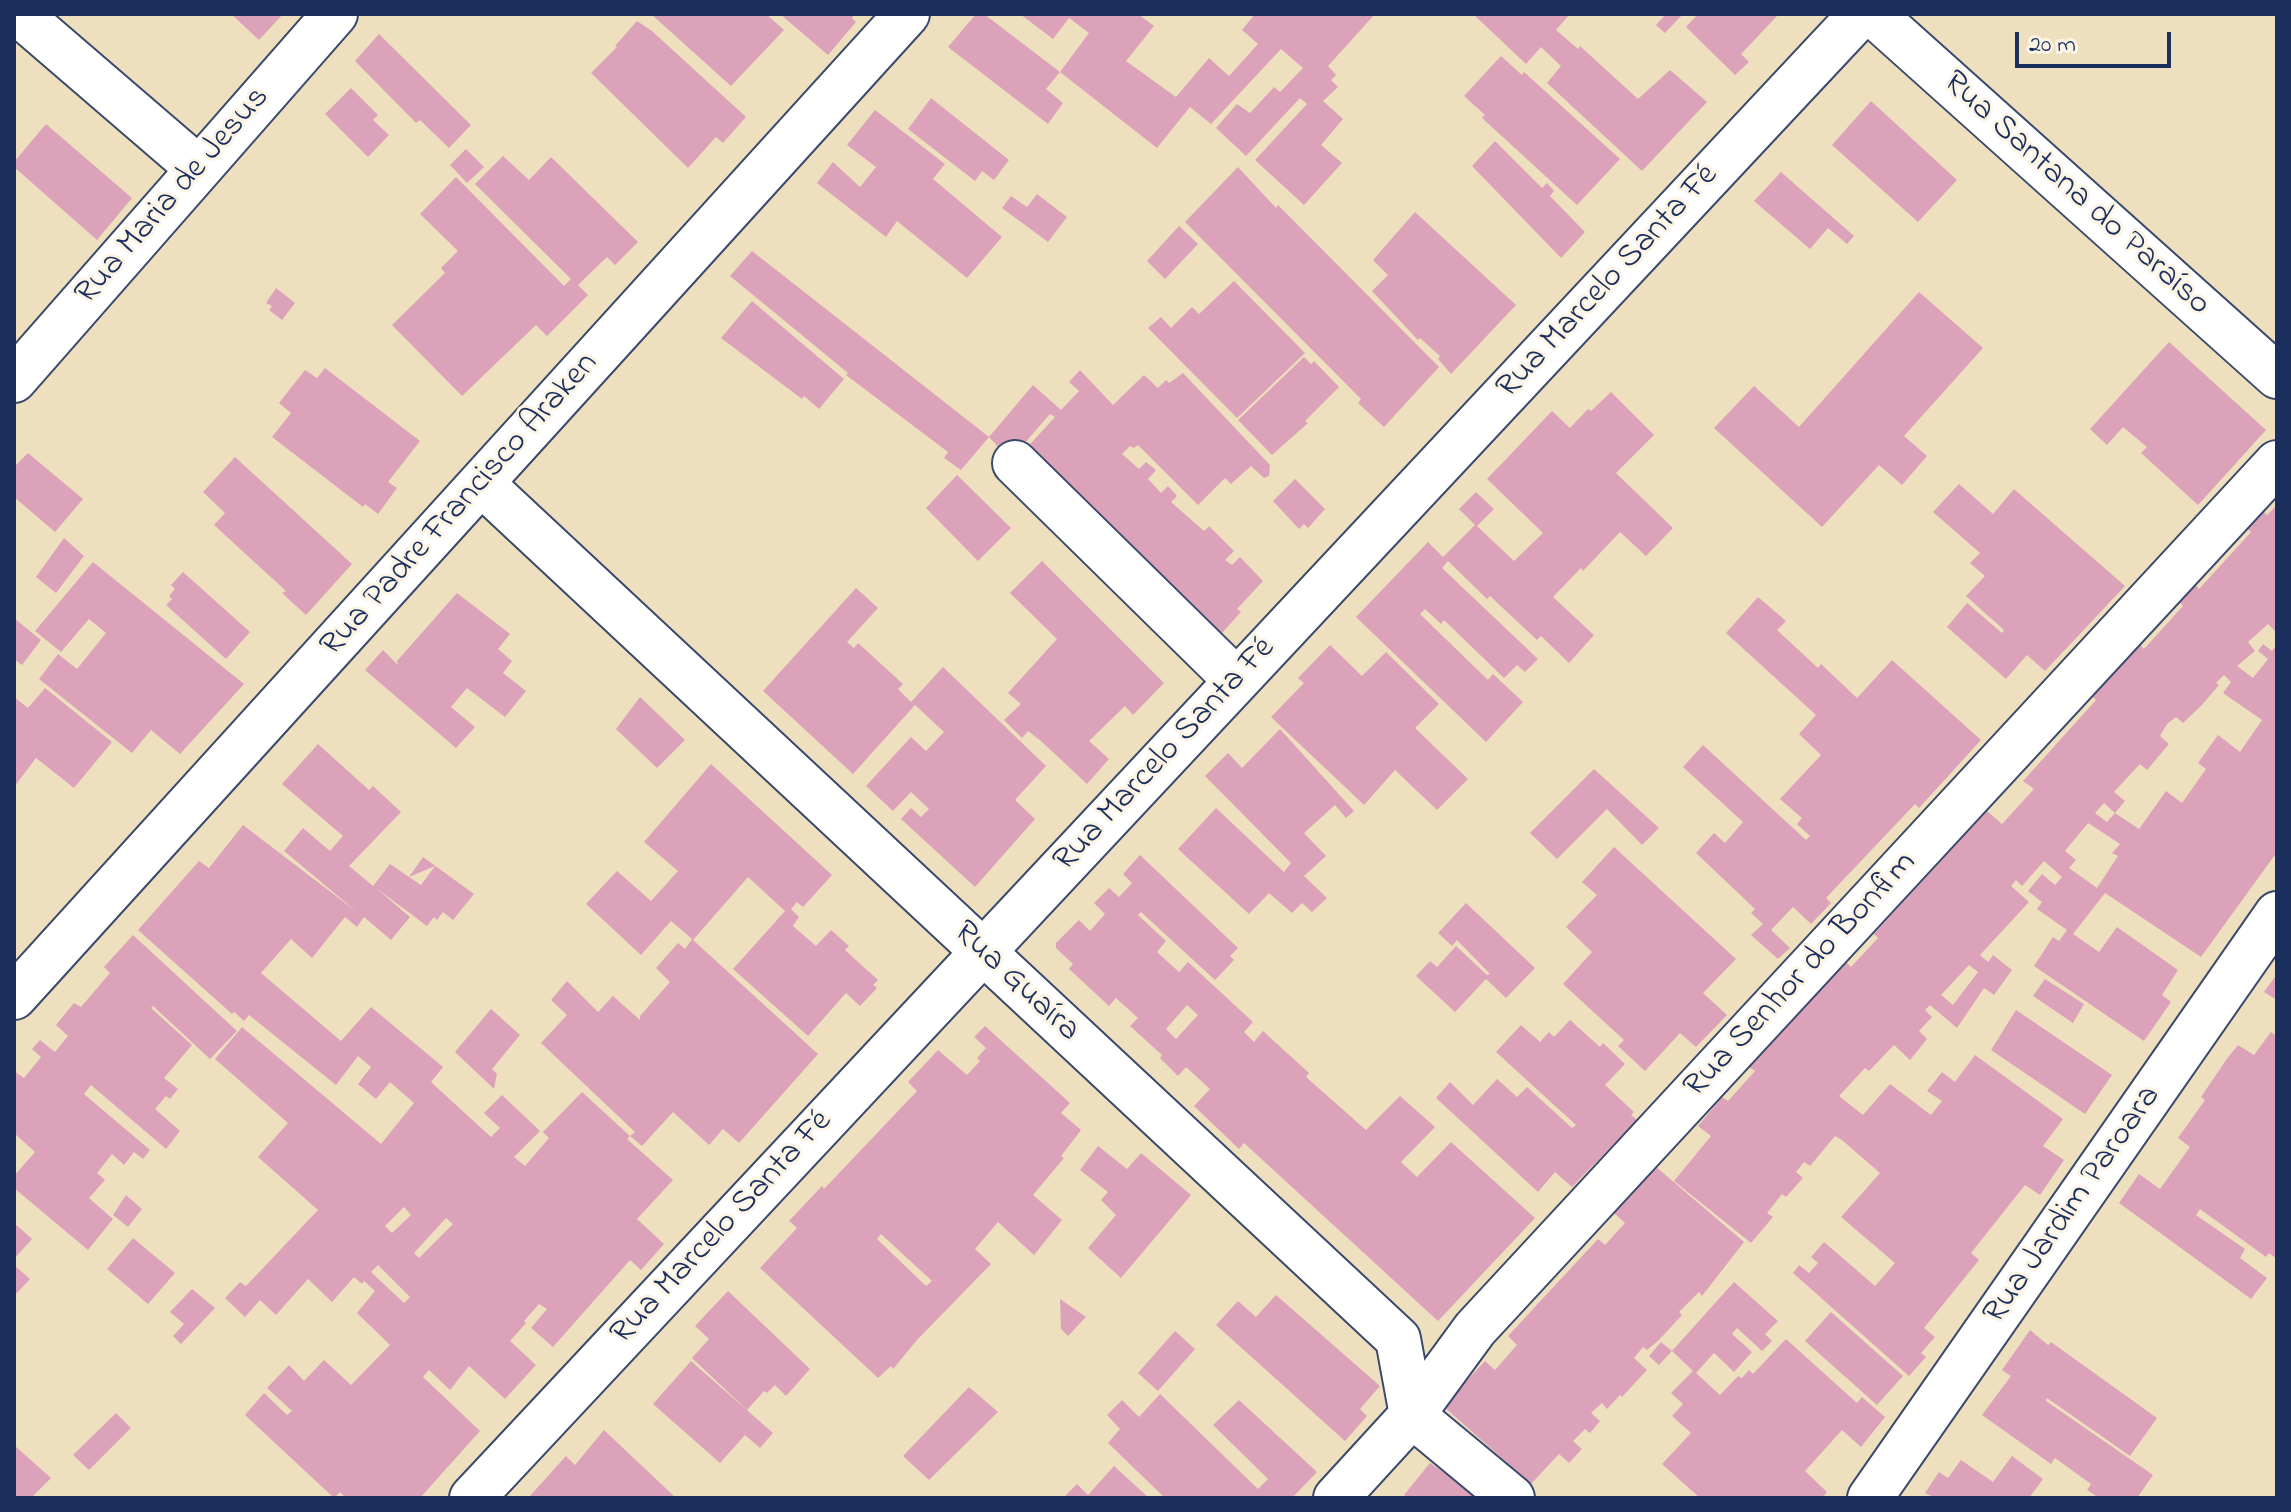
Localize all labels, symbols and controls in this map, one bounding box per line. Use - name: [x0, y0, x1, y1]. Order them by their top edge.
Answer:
- scale bar: [2019, 16, 2175, 66]
- text: 20 m: [2029, 28, 2076, 63]
- street label: Rua Santana do Paraíso: [1933, 64, 2217, 326]
- street label: Rua Maria de Jesus: [68, 79, 280, 315]
- street label: Rua Marcelo Santa Fé: [1490, 157, 1728, 409]
- street label: Rua Padre Francisco Araken: [313, 345, 609, 667]
- street label: Rua Marcelo Santa Fé: [1047, 630, 1285, 882]
- street label: Rua Senhor do Bonfim: [1677, 844, 1927, 1108]
- street label: Rua Guaíra: [943, 914, 1087, 1052]
- street label: Rua Jardim Paroara: [1976, 1079, 2172, 1333]
- street label: Rua Marcelo Santa Fé: [604, 1103, 842, 1355]

